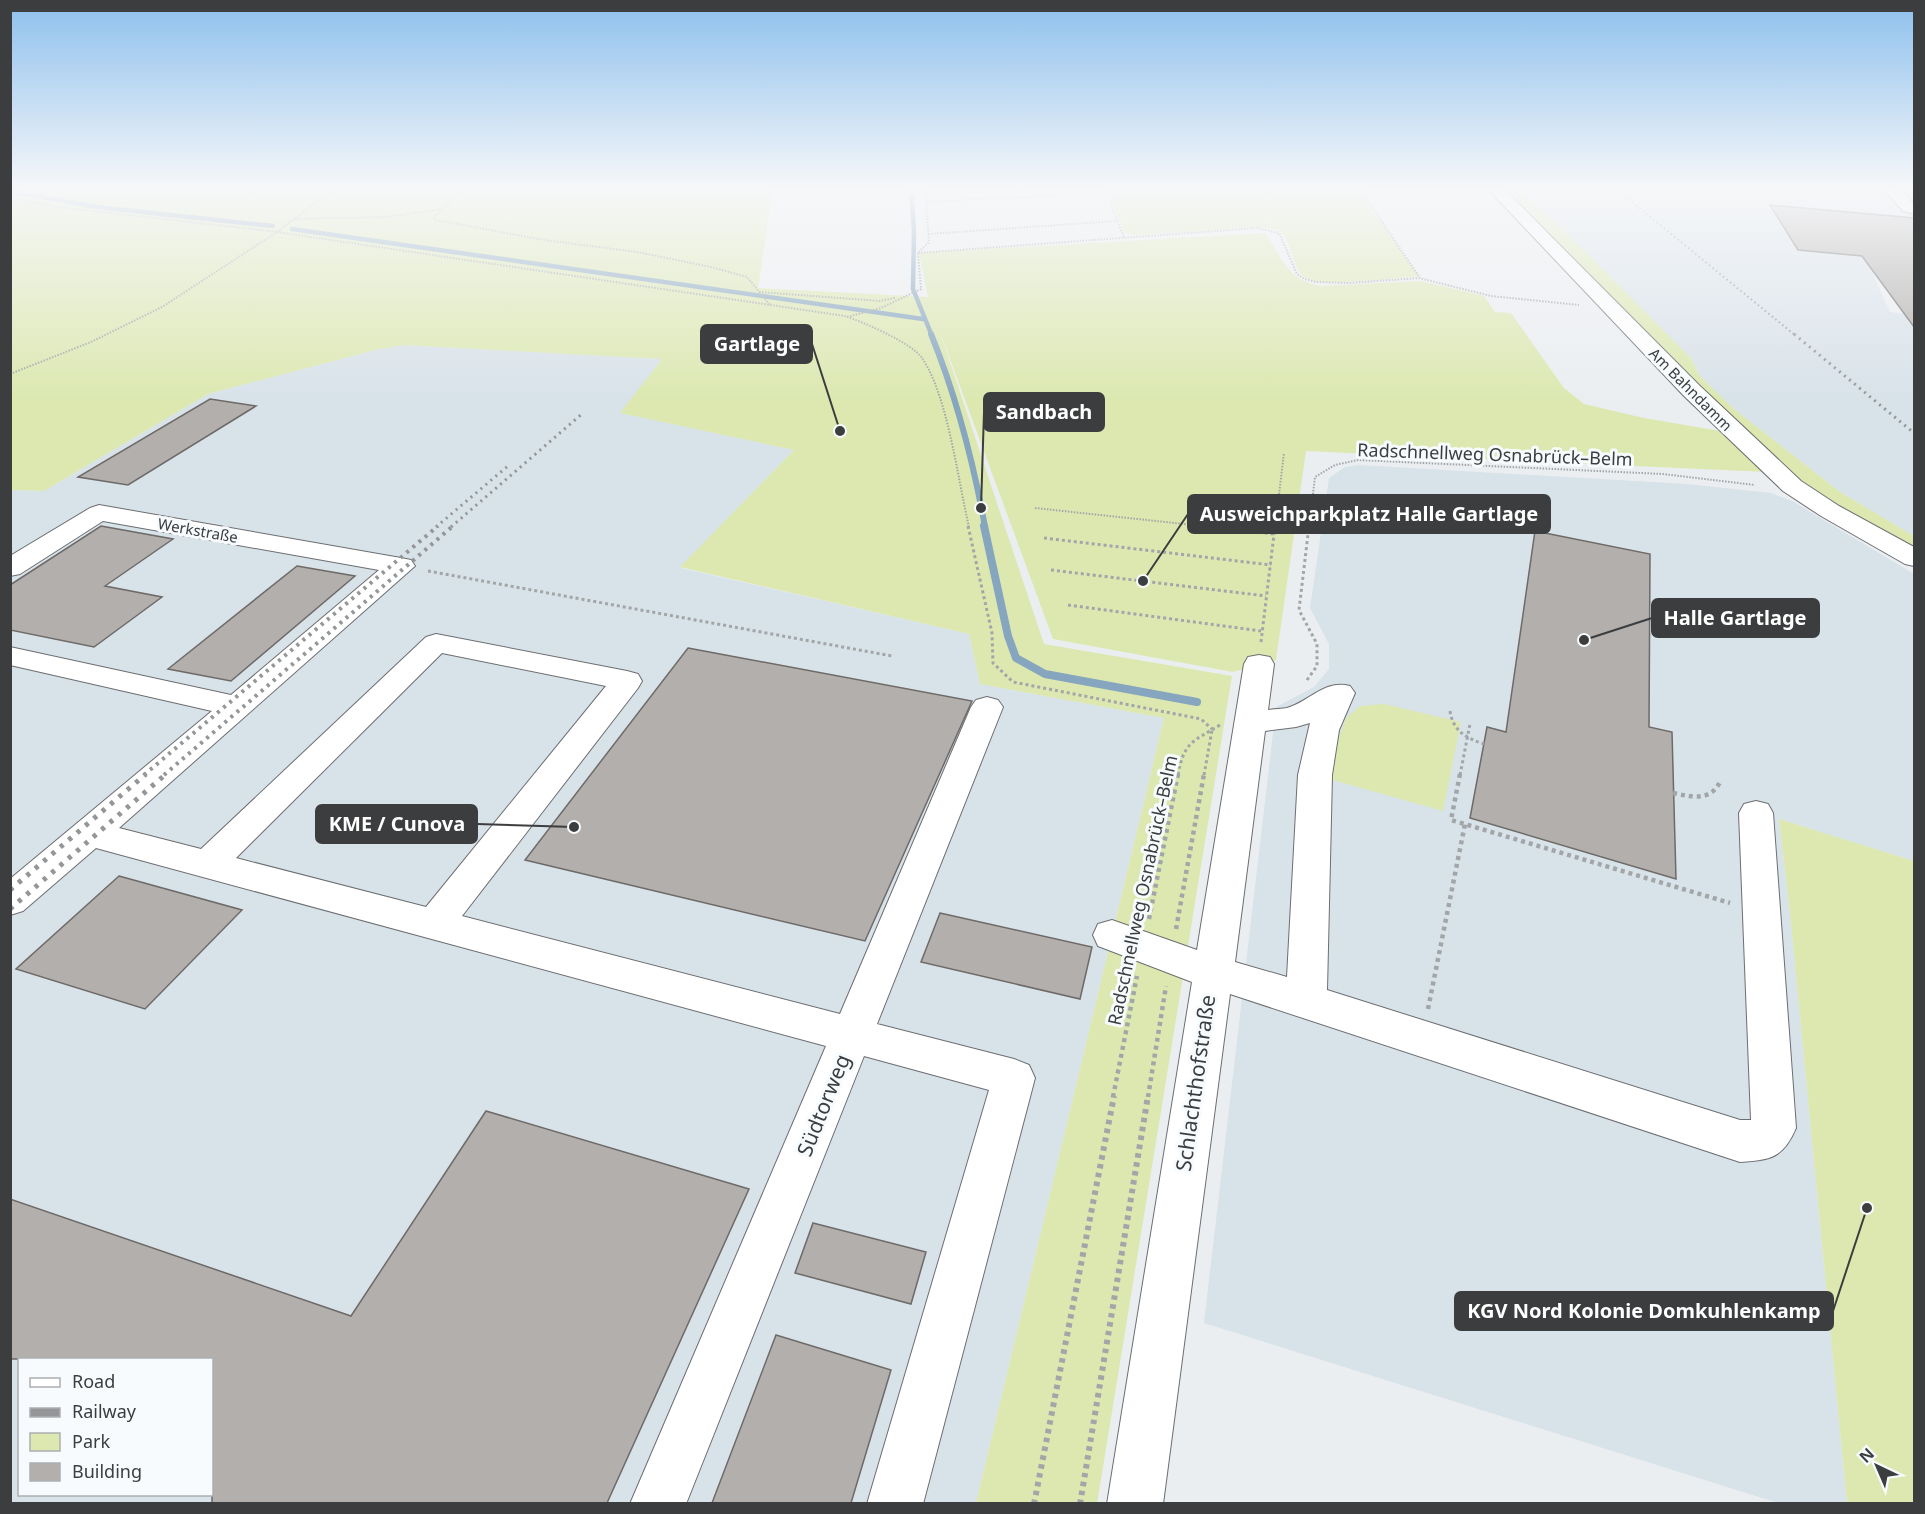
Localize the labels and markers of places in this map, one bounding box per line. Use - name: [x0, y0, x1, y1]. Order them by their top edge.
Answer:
- callout: Gartlage: [701, 325, 812, 363]
- callout: Sandbach: [984, 393, 1104, 431]
- callout: Ausweichparkplatz Halle Gartlage: [1188, 495, 1550, 533]
- callout: Halle Gartlage: [1652, 599, 1819, 637]
- callout: KME / Cunova: [316, 805, 477, 843]
- callout: KGV Nord Kolonie Domkuhlenkamp: [1455, 1292, 1833, 1330]

